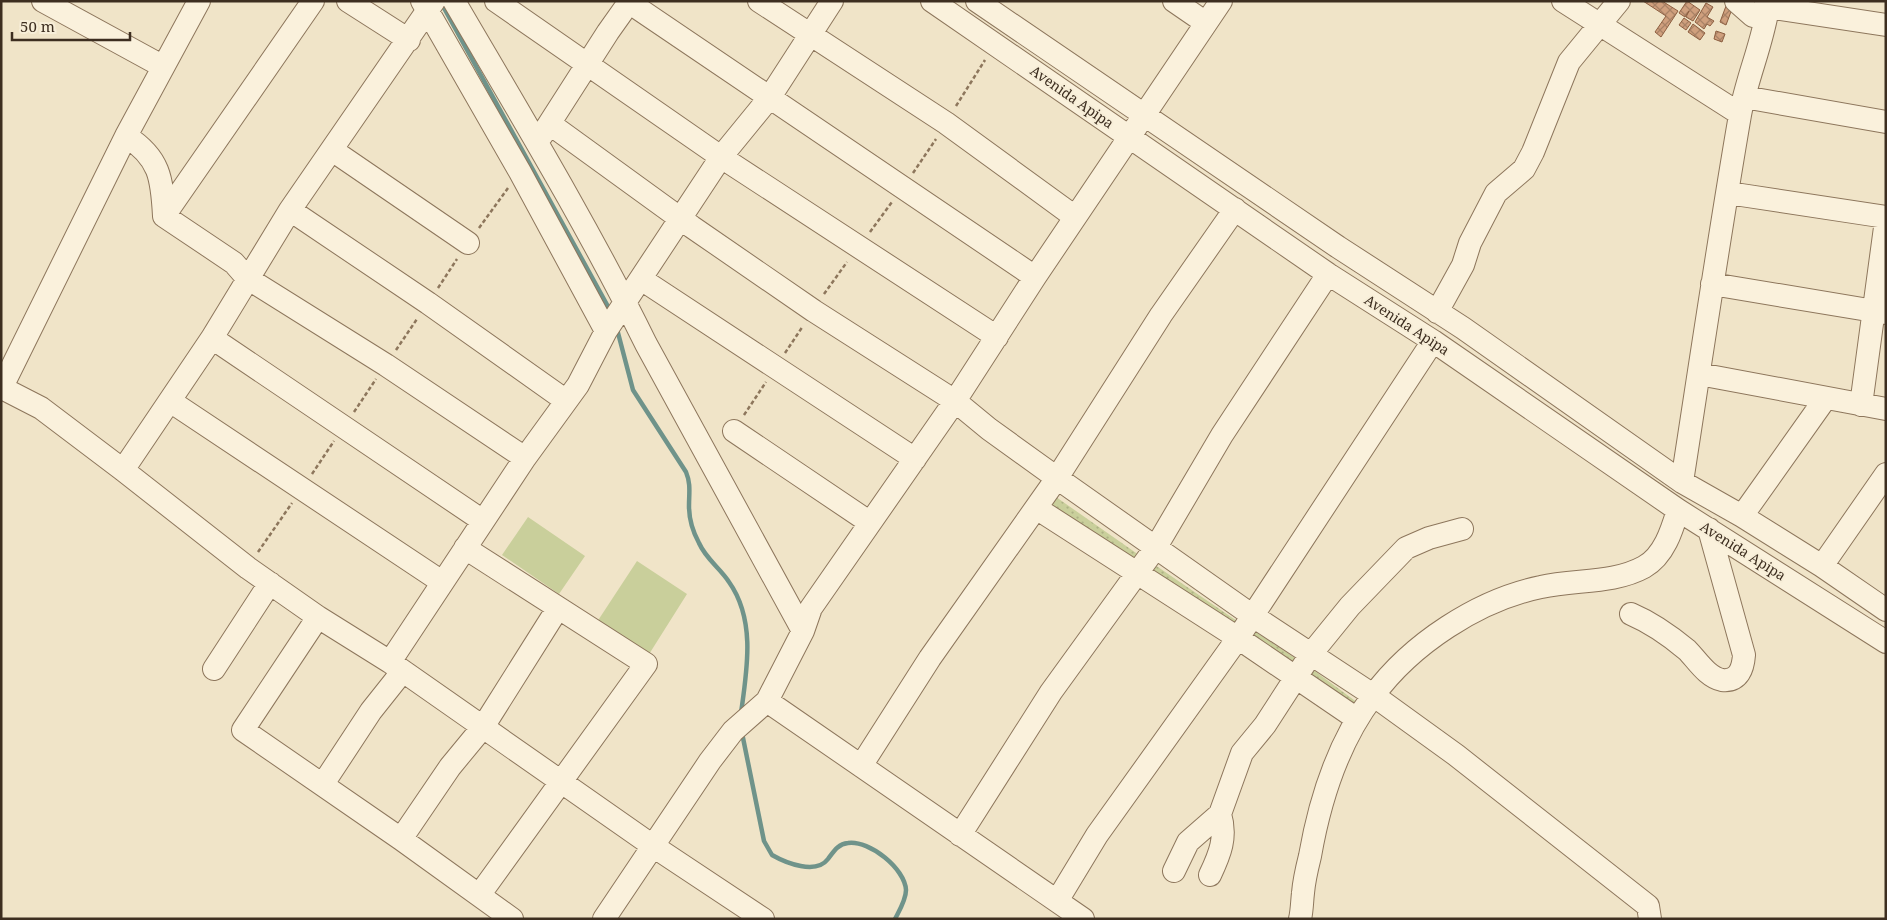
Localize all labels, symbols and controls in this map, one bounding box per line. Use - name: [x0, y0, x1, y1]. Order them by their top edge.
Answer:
- scale bar: [12, 10, 130, 42]
- text: 50 m: [20, 16, 55, 36]
- street label: Avenida Apipa: [1027, 61, 1118, 132]
- street label: Avenida Apipa: [1361, 290, 1454, 359]
- street label: Avenida Apipa: [1697, 517, 1790, 585]

